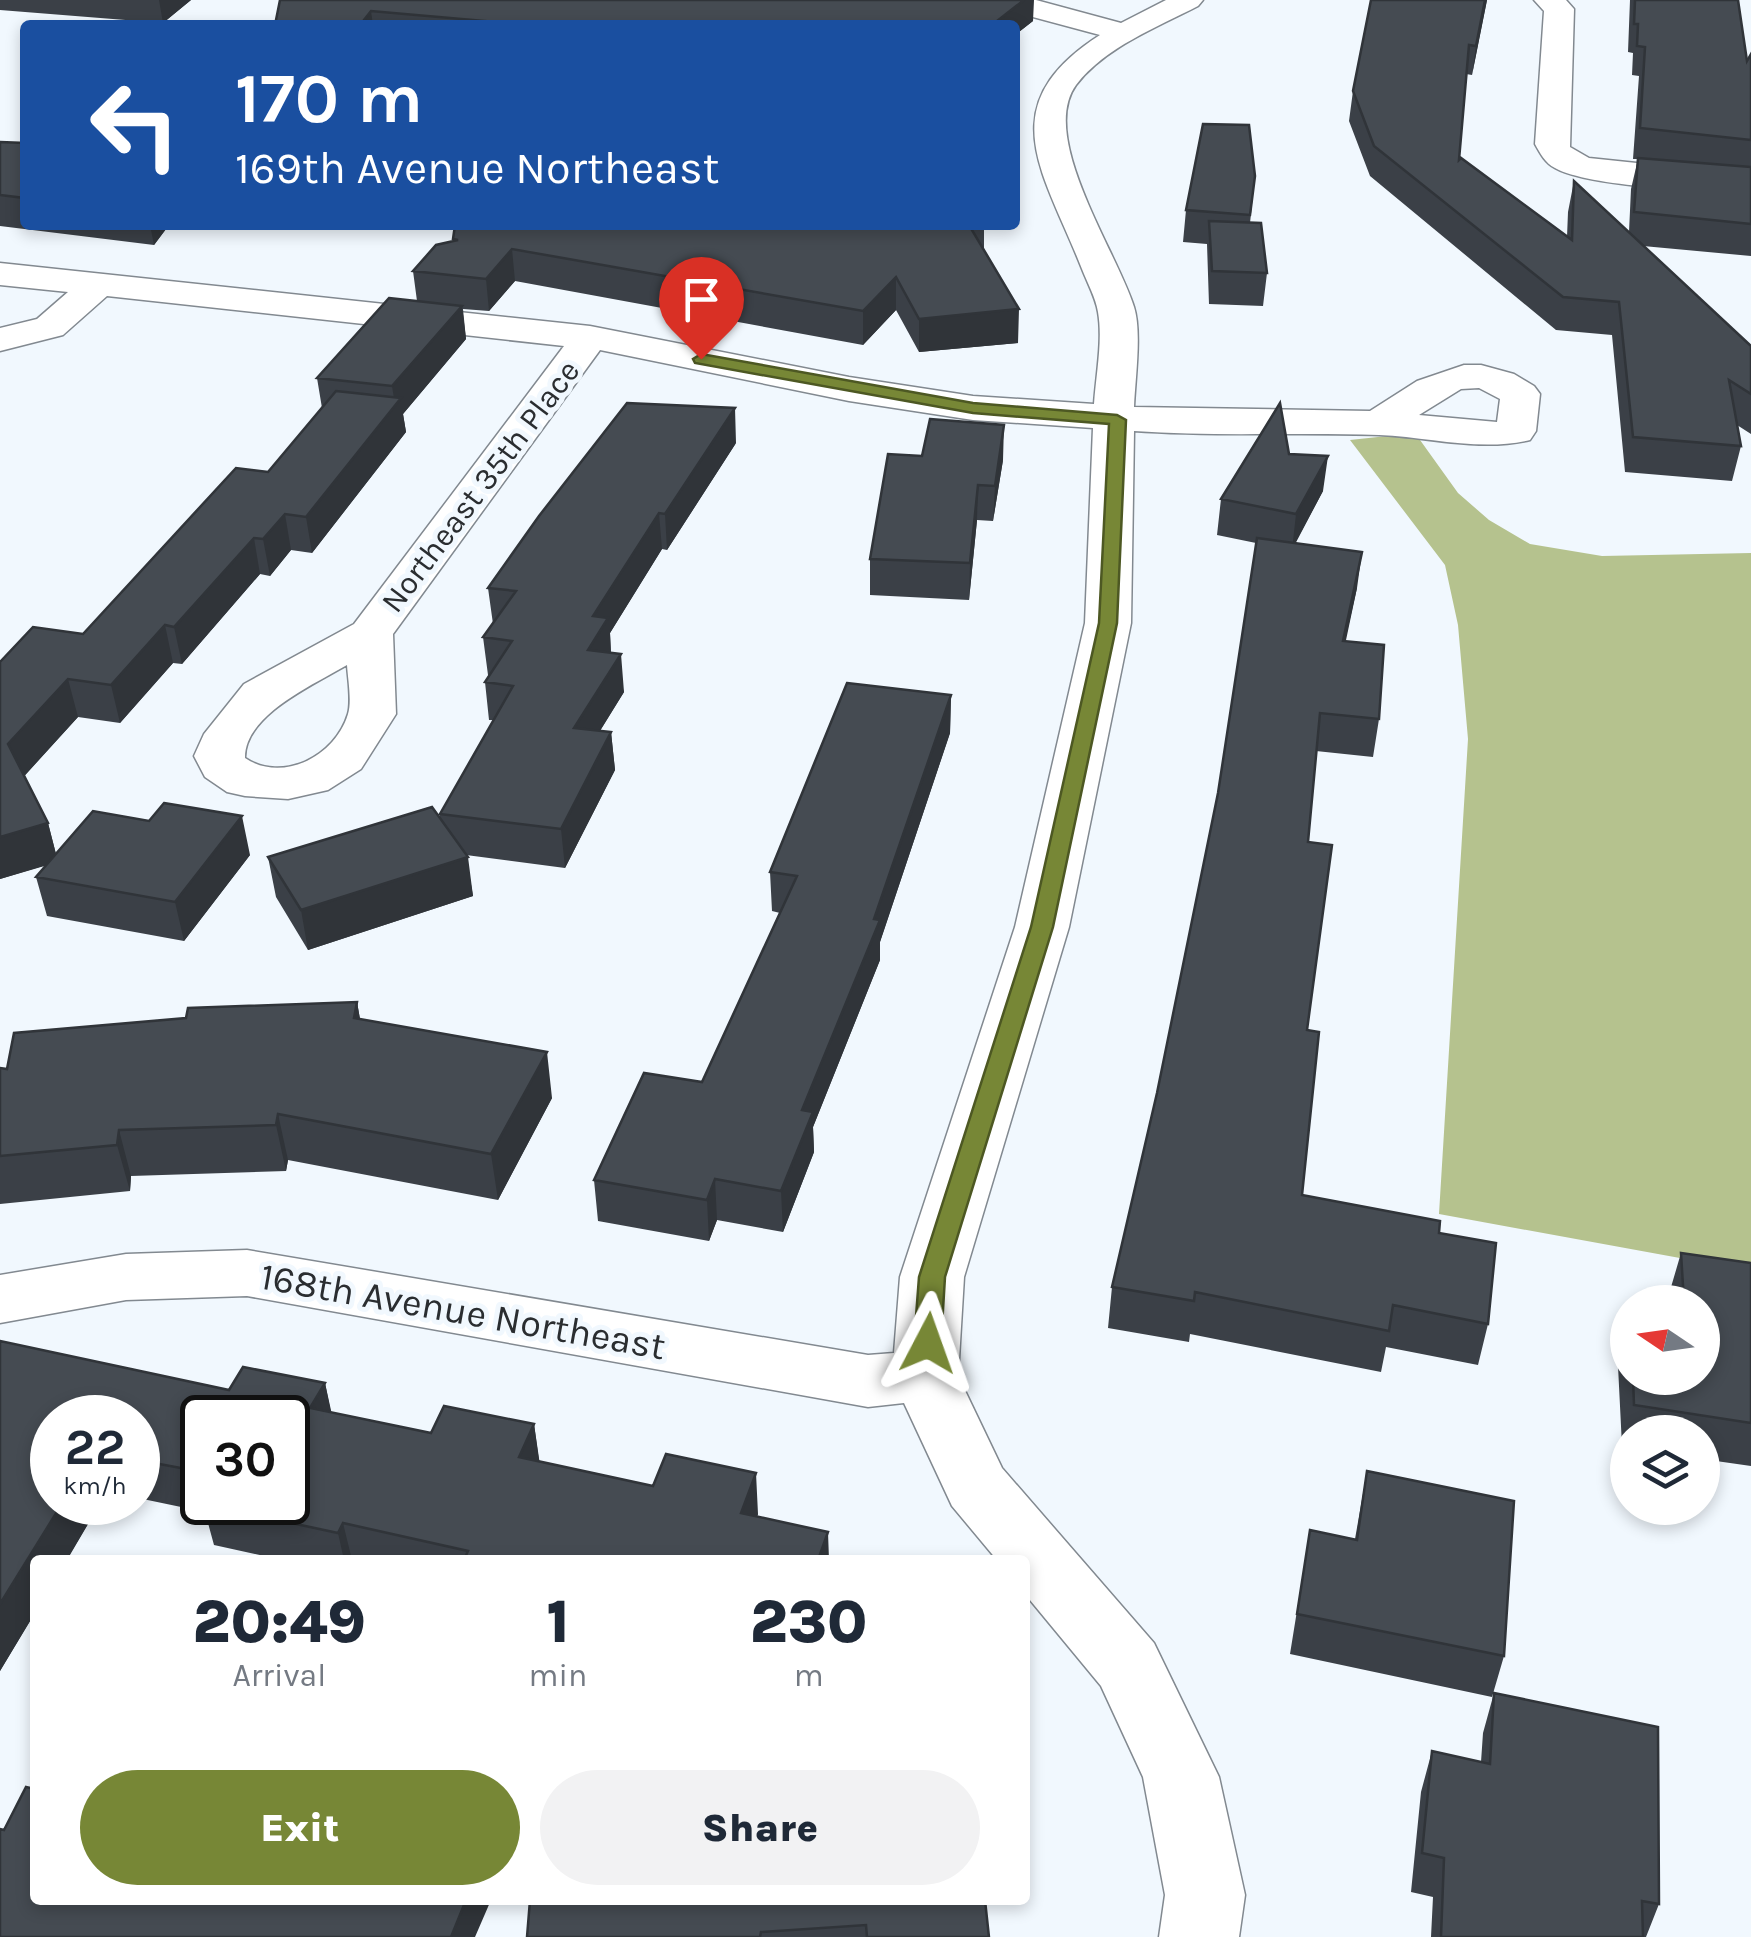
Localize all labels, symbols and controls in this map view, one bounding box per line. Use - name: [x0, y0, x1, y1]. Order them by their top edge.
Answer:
- text: 170 m: [235, 58, 423, 140]
- icon: left: [70, 60, 200, 190]
- text: 169th Avenue Northeast: [235, 142, 719, 194]
- pin: [659, 257, 744, 360]
- icon: arrive: [674, 272, 729, 327]
- street label: Northeast 35th Place: [374, 353, 587, 620]
- street label: 168th Avenue Northeast: [257, 1254, 669, 1369]
- north arrow: [1610, 1285, 1720, 1395]
- map controls: [1610, 1285, 1720, 1525]
- position arrow: [876, 1291, 980, 1395]
- speed limit sign: 30: [180, 1395, 310, 1525]
- button: layers: [1610, 1415, 1720, 1525]
- text: 22: [65, 1418, 125, 1477]
- text: km/h: [63, 1471, 127, 1500]
- text: 20:49: [193, 1587, 366, 1657]
- text: 1: [546, 1587, 569, 1657]
- text: 230: [750, 1587, 867, 1657]
- text: Arrival: [232, 1657, 326, 1694]
- text: min: [529, 1657, 587, 1694]
- text: m: [794, 1657, 824, 1694]
- button: Exit: [80, 1770, 520, 1885]
- button: Share: [540, 1770, 980, 1885]

